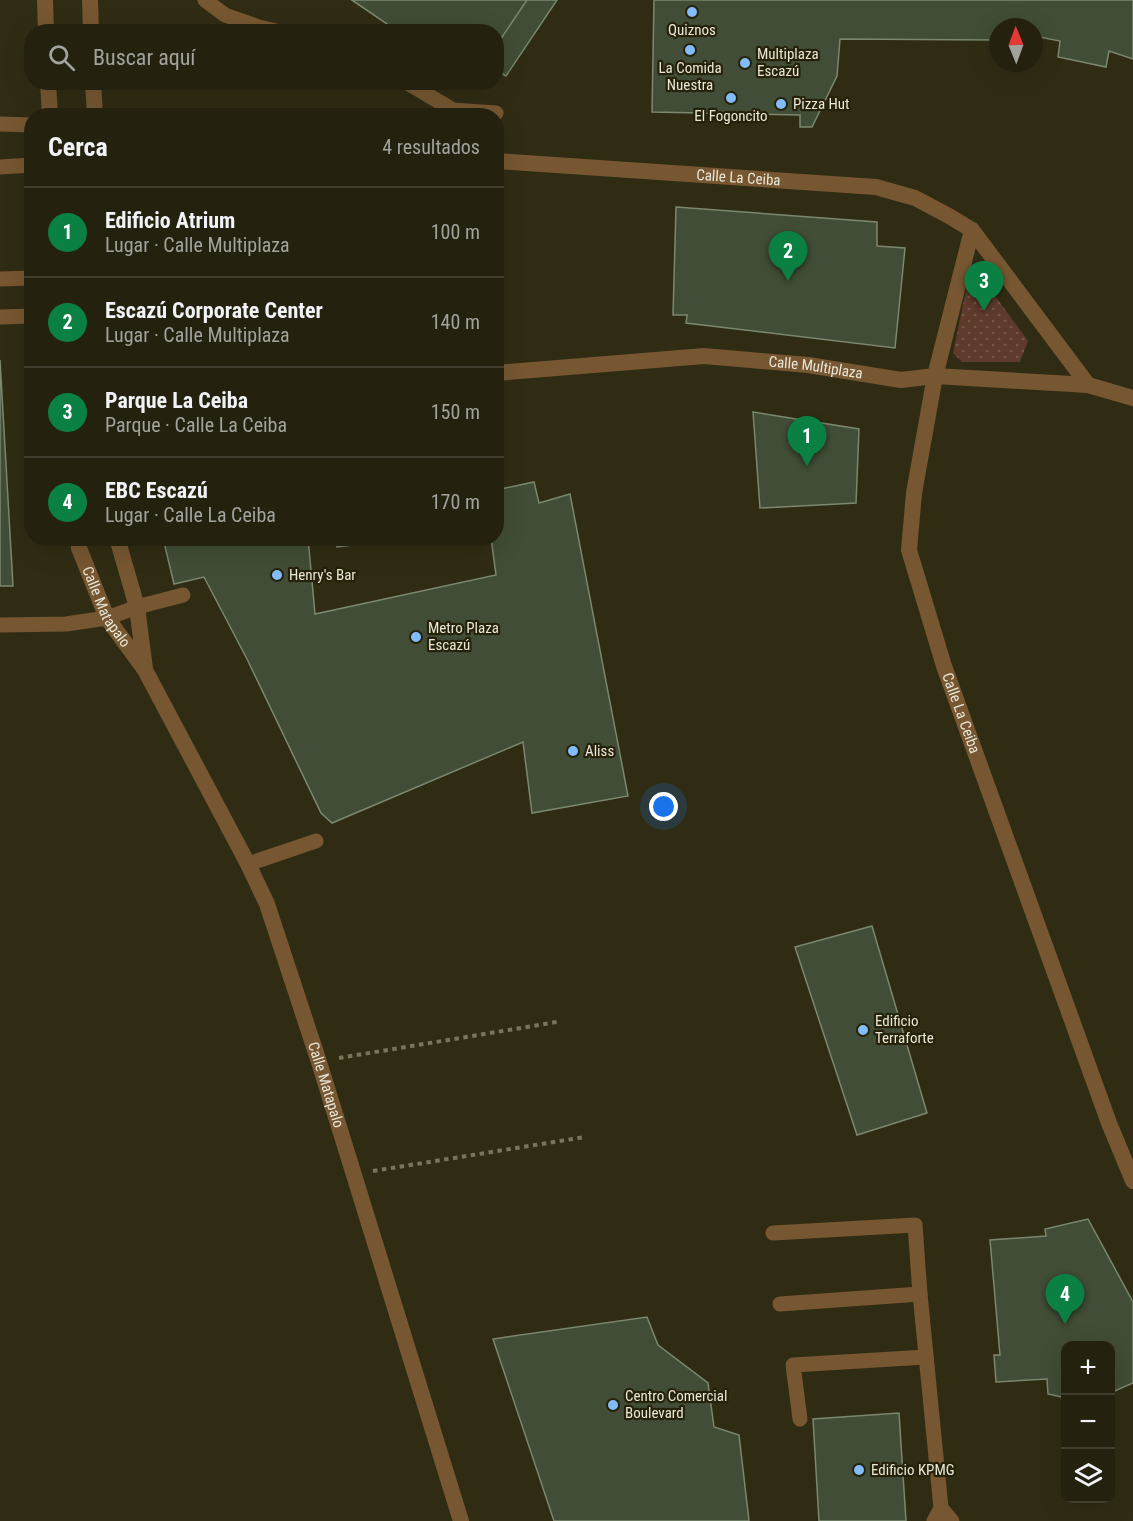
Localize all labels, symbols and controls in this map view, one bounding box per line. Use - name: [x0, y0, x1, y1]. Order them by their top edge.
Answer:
- marker: Quiznos: [685, 5, 699, 19]
- north arrow: [989, 18, 1043, 72]
- place label: Quiznos: [668, 21, 716, 39]
- search box: [24, 24, 504, 90]
- icon: search: [45, 41, 78, 74]
- marker: La Comida Nuestra: [683, 43, 697, 57]
- text: Buscar aquí: [93, 45, 196, 70]
- place label: Multiplaza Escazú: [757, 45, 819, 80]
- marker: Multiplaza Escazú: [738, 56, 752, 70]
- place label: La Comida Nuestra: [658, 59, 722, 94]
- marker: El Fogoncito: [724, 91, 738, 105]
- place label: Pizza Hut: [793, 95, 850, 113]
- marker: Pizza Hut: [774, 97, 788, 111]
- place label: El Fogoncito: [694, 107, 768, 125]
- text: Cerca: [48, 132, 108, 162]
- text: 4 resultados: [382, 135, 480, 159]
- street label: Calle La Ceiba: [696, 166, 781, 189]
- text: Edificio Atrium: [105, 208, 235, 233]
- text: 1: [62, 220, 73, 244]
- text: 100 m: [431, 220, 480, 244]
- pin: 2: [768, 232, 808, 281]
- text: Lugar · Calle Multiplaza: [105, 233, 290, 257]
- pin: 3: [964, 262, 1004, 311]
- text: Escazú Corporate Center: [105, 298, 323, 323]
- text: 2: [62, 310, 73, 334]
- text: 140 m: [431, 310, 480, 334]
- text: Lugar · Calle Multiplaza: [105, 323, 290, 347]
- street label: Calle Multiplaza: [768, 353, 864, 383]
- text: Parque La Ceiba: [105, 388, 248, 413]
- text: 3: [62, 400, 73, 424]
- text: 150 m: [431, 400, 480, 424]
- text: Parque · Calle La Ceiba: [105, 413, 287, 437]
- pin: 1: [788, 416, 826, 466]
- text: EBC Escazú: [105, 478, 208, 503]
- text: 4: [62, 490, 73, 514]
- text: 170 m: [431, 490, 480, 514]
- text: Lugar · Calle La Ceiba: [105, 503, 276, 527]
- street label: Calle Matapalo: [78, 564, 134, 651]
- place label: Henry's Bar: [289, 566, 356, 584]
- marker: Henry's Bar: [270, 568, 284, 582]
- place label: Metro Plaza Escazú: [428, 619, 499, 654]
- marker: Metro Plaza Escazú: [409, 630, 423, 644]
- street label: Calle La Ceiba: [938, 670, 984, 756]
- place label: Aliss: [585, 742, 614, 760]
- marker: Aliss: [566, 744, 580, 758]
- your location: [649, 792, 678, 821]
- place label: Edificio Terraforte: [875, 1012, 934, 1047]
- marker: Edificio Terraforte: [856, 1023, 870, 1037]
- street label: Calle Matapalo: [304, 1040, 348, 1130]
- pin: 4: [1046, 1274, 1084, 1324]
- map controls: [1061, 1341, 1115, 1503]
- button: +: [1061, 1341, 1115, 1395]
- place label: Centro Comercial Boulevard: [625, 1387, 727, 1422]
- button: −: [1061, 1395, 1115, 1449]
- marker: Centro Comercial Boulevard: [606, 1398, 620, 1412]
- button: layers: [1061, 1449, 1115, 1503]
- place label: Edificio KPMG: [871, 1461, 955, 1479]
- marker: Edificio KPMG: [852, 1463, 866, 1477]

